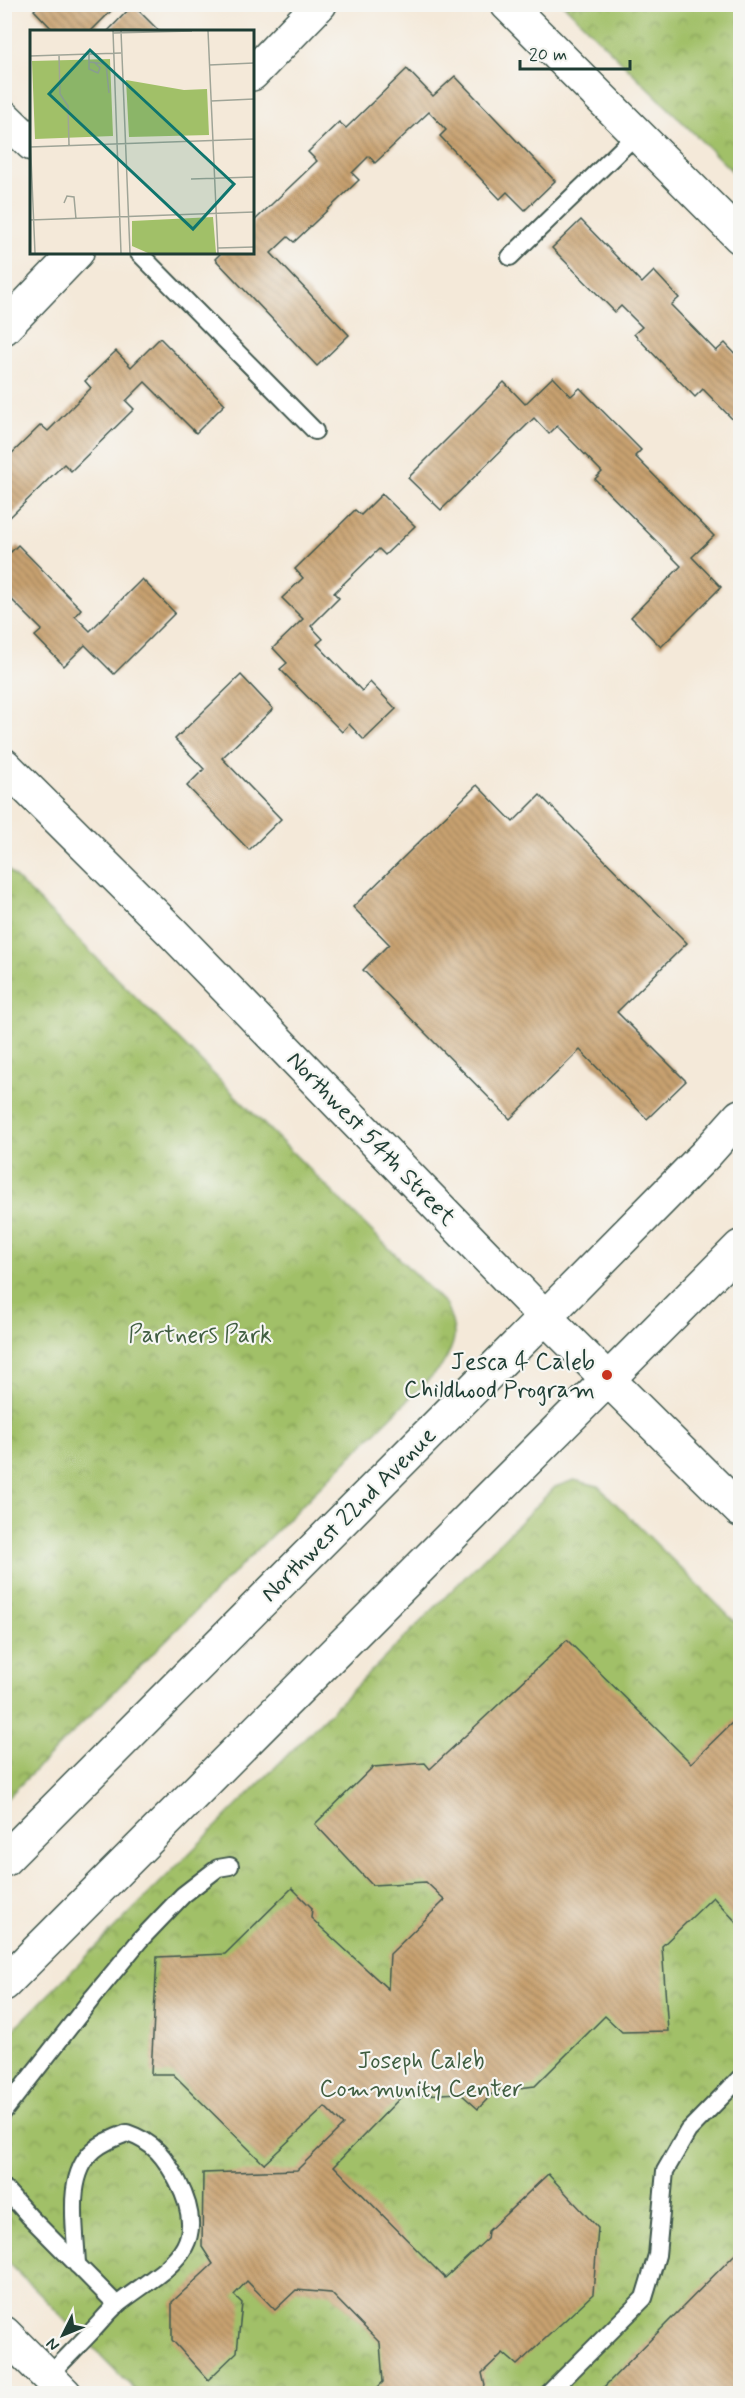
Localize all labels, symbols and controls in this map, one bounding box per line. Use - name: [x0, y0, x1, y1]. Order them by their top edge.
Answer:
- inset map: [30, 30, 254, 254]
- scale bar: [520, 33, 630, 71]
- text: 20 m: [529, 43, 567, 67]
- street label: Northwest 54th Street: [279, 1045, 462, 1233]
- park label: Partners Park: [128, 1320, 272, 1351]
- place label: Jesca 4 Caleb Childhood Program: [404, 1347, 595, 1406]
- marker: Jesca 4 Caleb Childhood Program: [600, 1368, 614, 1382]
- street label: Northwest 22nd Avenue: [255, 1421, 444, 1609]
- park label: Joseph Caleb Community Center: [319, 2046, 523, 2105]
- north arrow: [33, 2305, 93, 2365]
- text: N: [42, 2333, 64, 2355]

